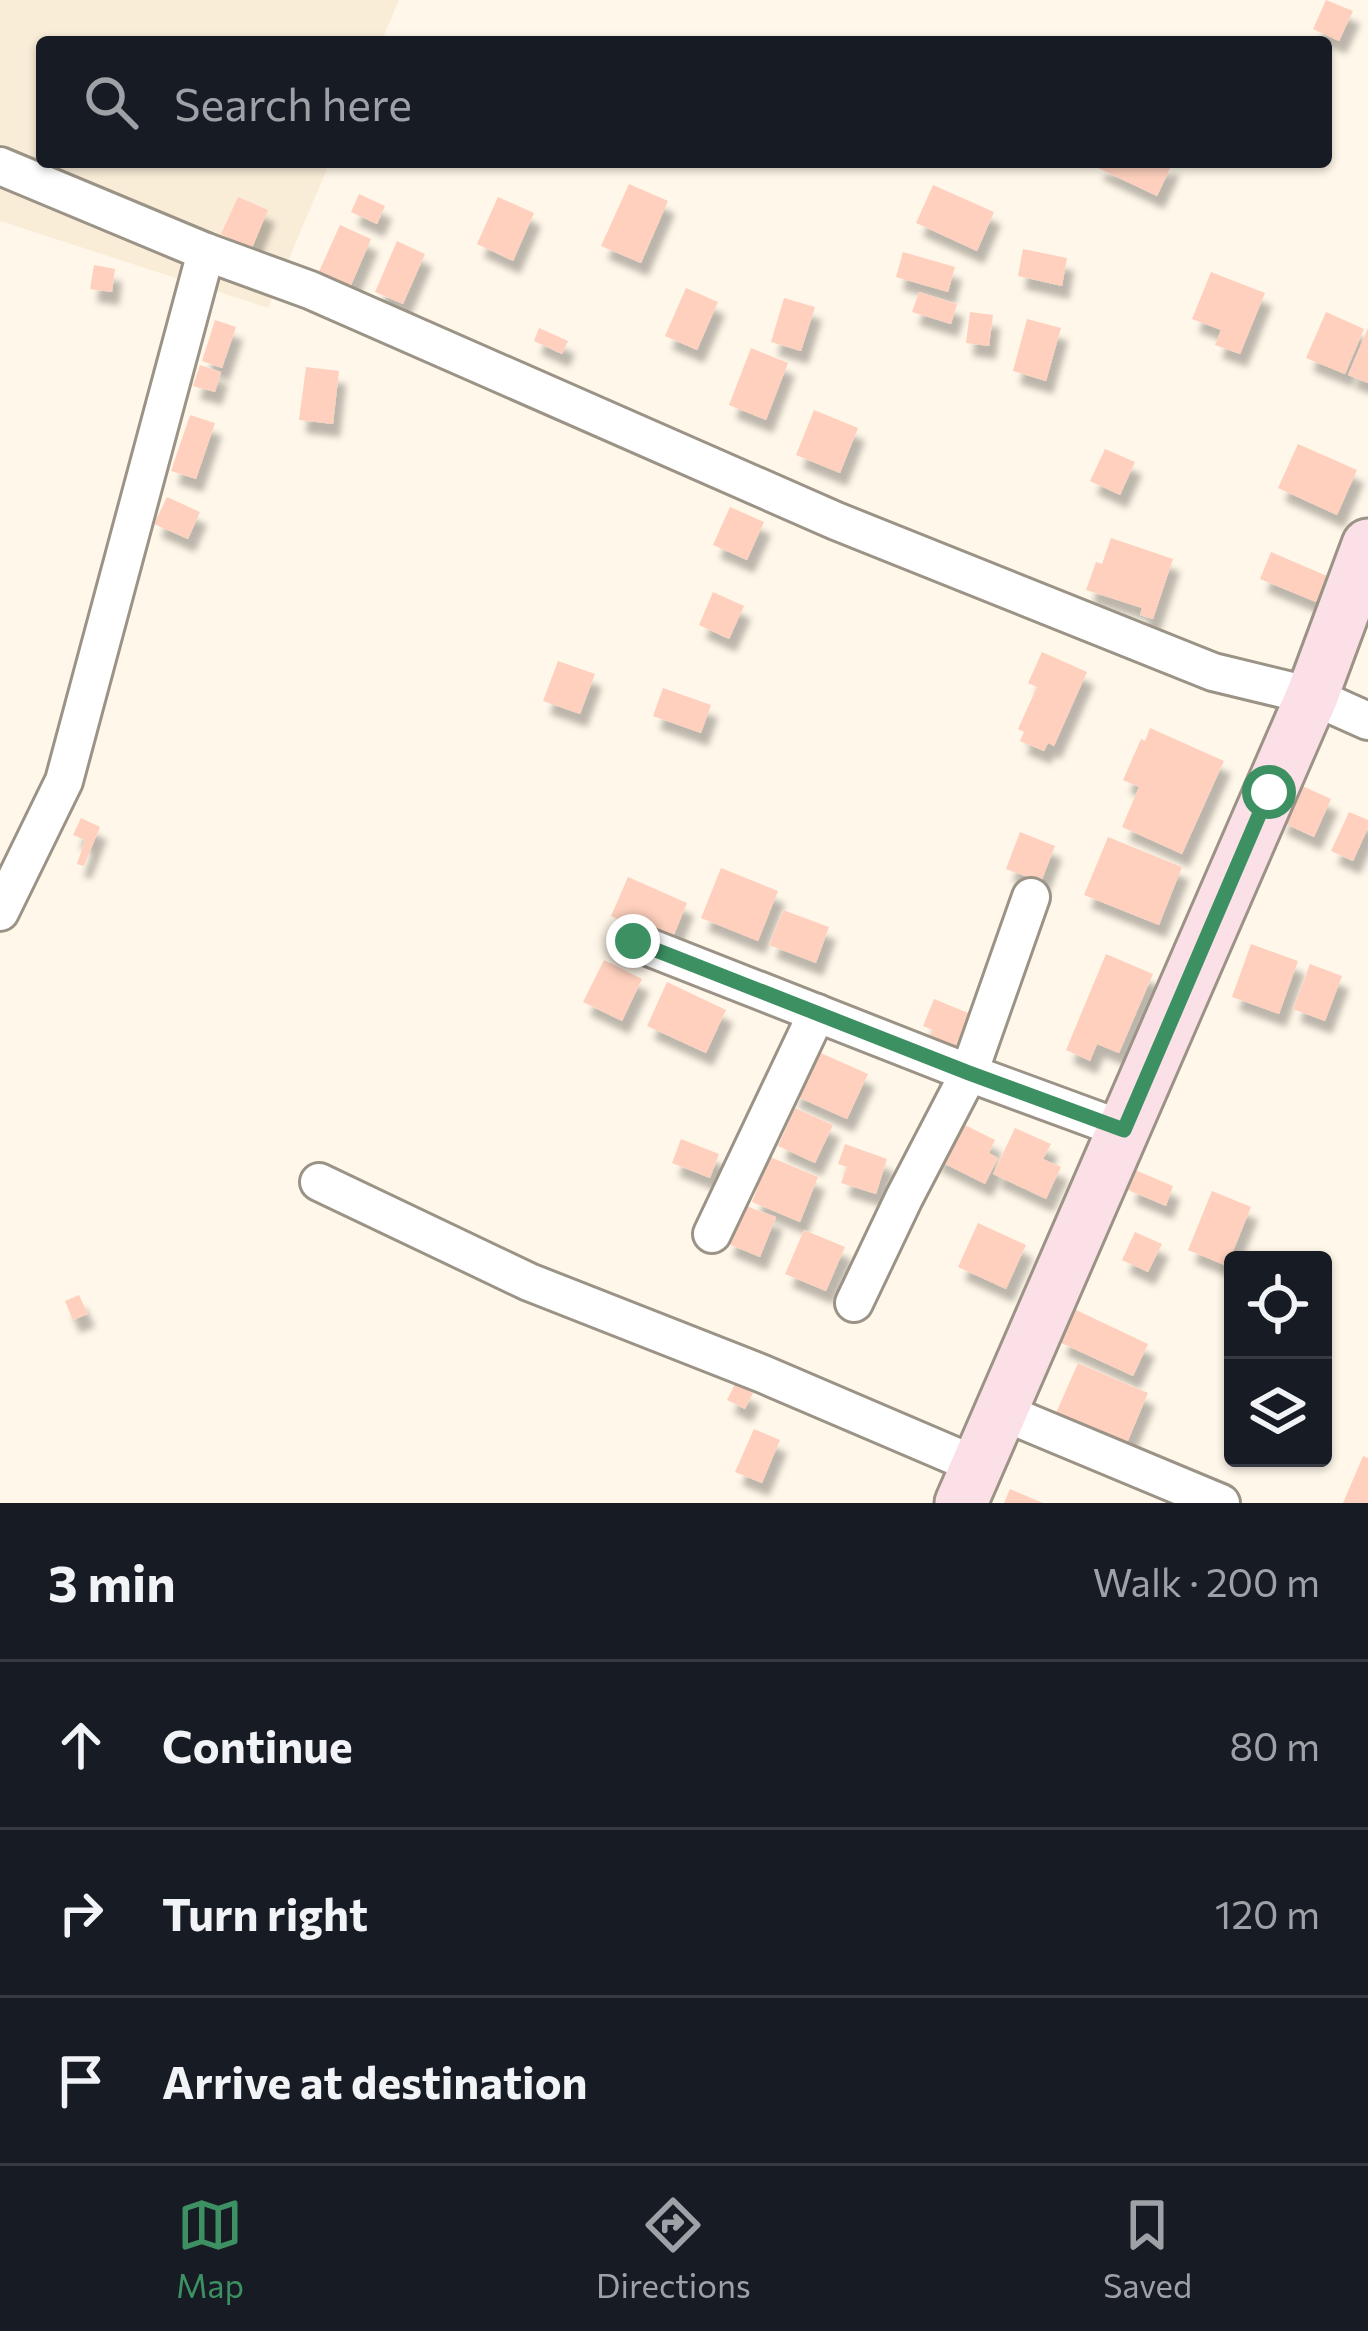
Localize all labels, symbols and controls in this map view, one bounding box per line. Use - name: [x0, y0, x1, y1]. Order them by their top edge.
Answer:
- search box: [36, 36, 1332, 168]
- icon: search: [78, 69, 144, 135]
- text: Search here: [174, 75, 412, 130]
- route start: [1242, 765, 1296, 819]
- route end: [606, 914, 660, 968]
- map controls: [1224, 1251, 1332, 1467]
- button: locate: [1224, 1251, 1332, 1359]
- button: layers: [1224, 1359, 1332, 1467]
- text: 3 min: [48, 1550, 176, 1613]
- text: Walk · 200 m: [1093, 1557, 1320, 1605]
- icon: ahead: [48, 1712, 114, 1778]
- text: Continue: [162, 1717, 353, 1772]
- text: 80 m: [1229, 1721, 1320, 1769]
- icon: right: [48, 1880, 114, 1946]
- text: Turn right: [162, 1885, 368, 1940]
- text: 120 m: [1215, 1889, 1320, 1937]
- icon: arrive: [48, 2048, 114, 2114]
- text: Arrive at destination: [162, 2053, 588, 2108]
- tab: Map: [176, 2192, 244, 2305]
- tab: Directions: [596, 2192, 751, 2305]
- tab: Saved: [1103, 2192, 1192, 2305]

